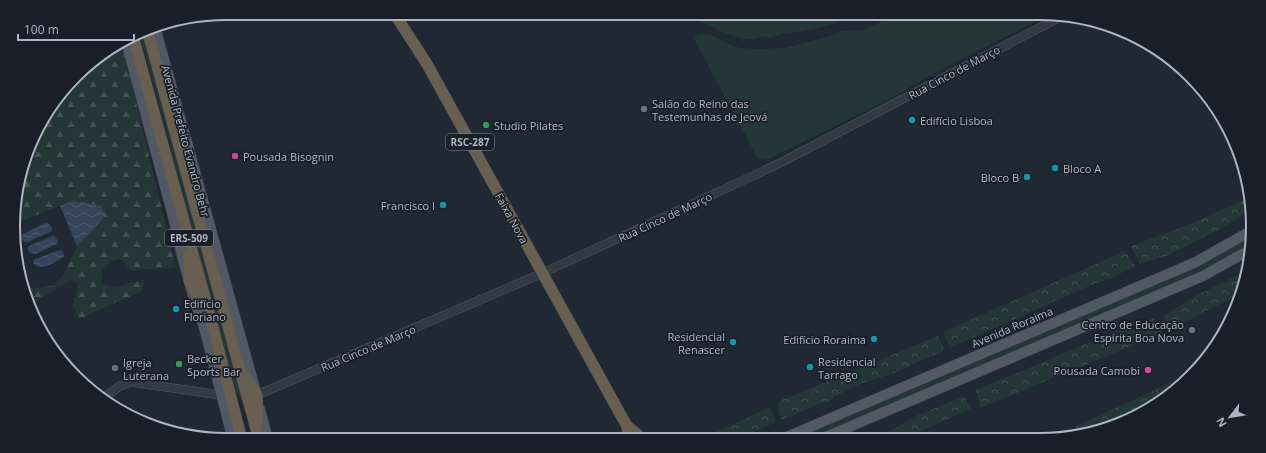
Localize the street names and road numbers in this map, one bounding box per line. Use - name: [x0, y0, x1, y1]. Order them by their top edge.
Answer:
- street label: Rua Cinco de Março: [906, 41, 1003, 103]
- street label: Avenida Prefeito Evandro Behr: [158, 63, 214, 219]
- road number: RSC-287: [446, 134, 494, 150]
- street label: Rua Cinco de Março: [616, 189, 715, 245]
- street label: Faixa Nova: [492, 190, 532, 246]
- road number: ERS-509: [165, 230, 213, 246]
- street label: Avenida Roraima: [969, 303, 1055, 351]
- street label: Rua Cinco de Março: [318, 321, 418, 375]

